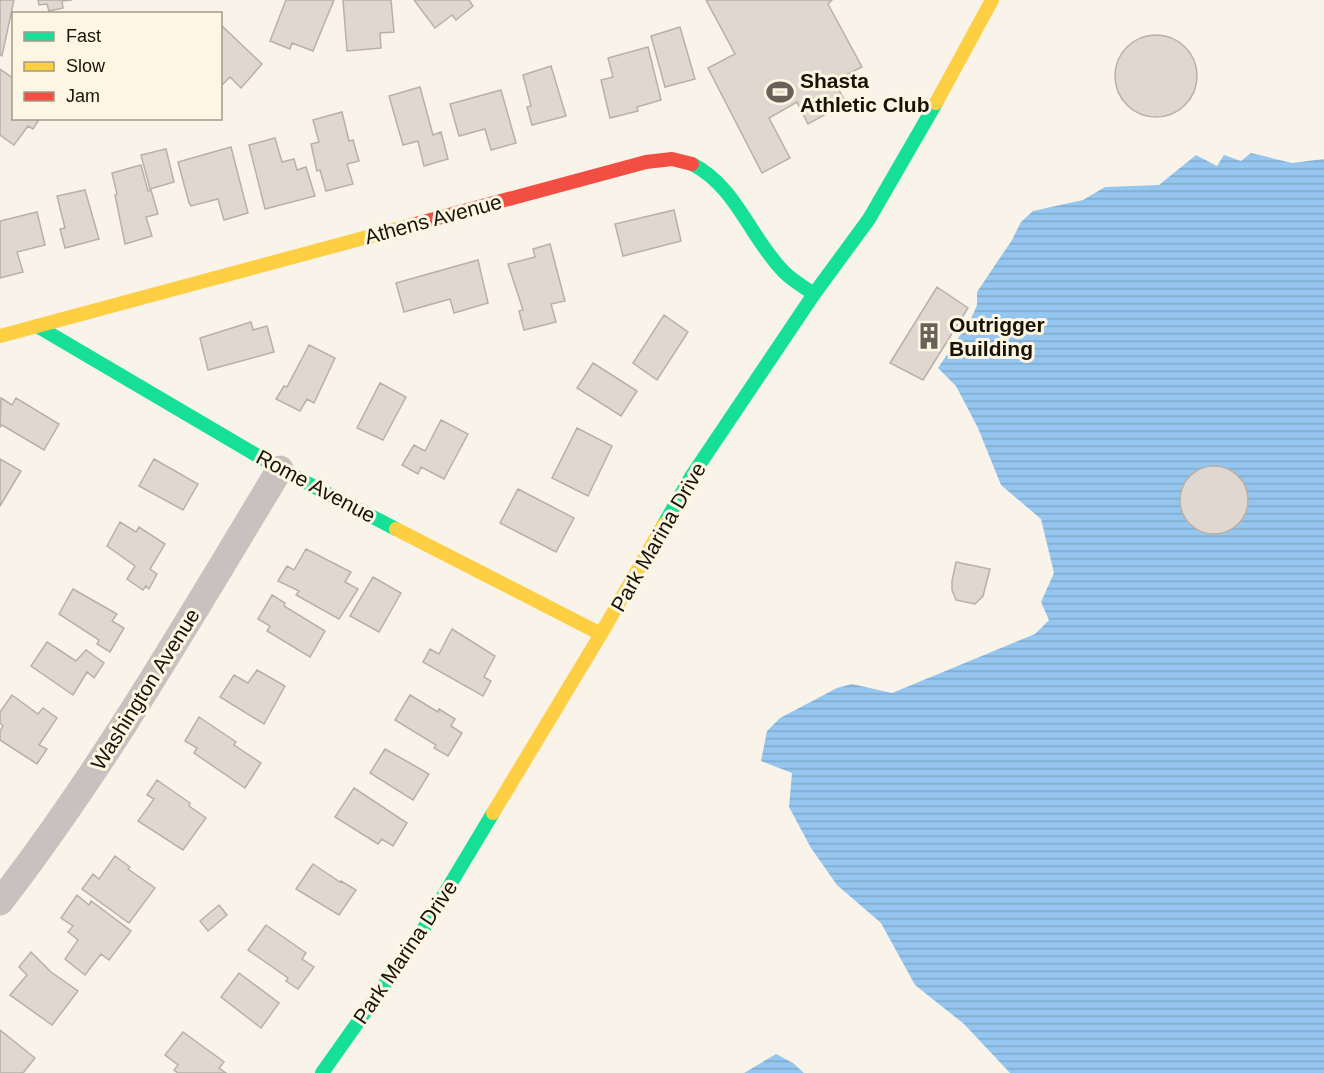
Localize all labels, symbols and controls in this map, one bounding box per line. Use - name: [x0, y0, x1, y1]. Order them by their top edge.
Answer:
- legend: [12, 12, 222, 120]
- text: Fast: [66, 26, 101, 46]
- text: Slow: [66, 56, 106, 76]
- place label: Shasta Athletic Club: [800, 69, 930, 116]
- sports icon: Shasta Athletic Club: [765, 77, 795, 107]
- text: Jam: [66, 86, 100, 106]
- street label: Athens Avenue: [362, 190, 504, 248]
- place label: Outrigger Building: [949, 313, 1045, 360]
- building icon: Outrigger Building: [914, 321, 944, 351]
- street label: Rome Avenue: [253, 445, 379, 527]
- street label: Park Marina Drive: [606, 458, 710, 616]
- street label: Washington Avenue: [86, 604, 204, 774]
- street label: Park Marina Drive: [348, 876, 462, 1028]

